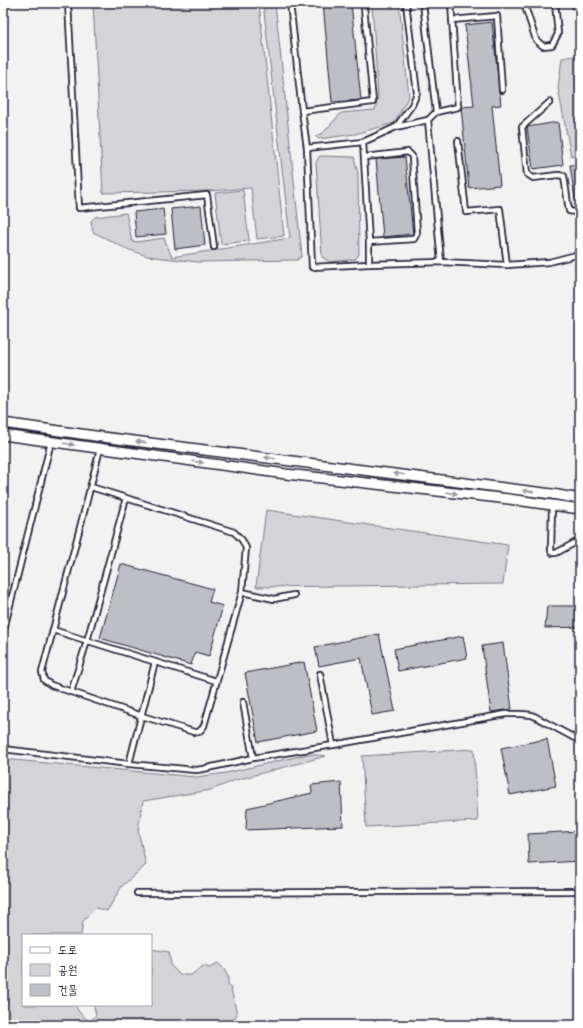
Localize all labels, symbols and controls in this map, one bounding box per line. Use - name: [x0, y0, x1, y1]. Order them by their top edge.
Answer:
- one-way arrow: [135, 439, 147, 445]
- one-way arrow: [63, 441, 75, 447]
- one-way arrow: [264, 455, 276, 461]
- one-way arrow: [192, 459, 204, 465]
- one-way arrow: [393, 471, 405, 478]
- one-way arrow: [522, 488, 534, 494]
- one-way arrow: [446, 490, 458, 496]
- legend: [22, 934, 152, 1006]
- text: 도로: [58, 942, 77, 958]
- text: 공원: [58, 962, 77, 978]
- text: 건물: [58, 982, 78, 998]

